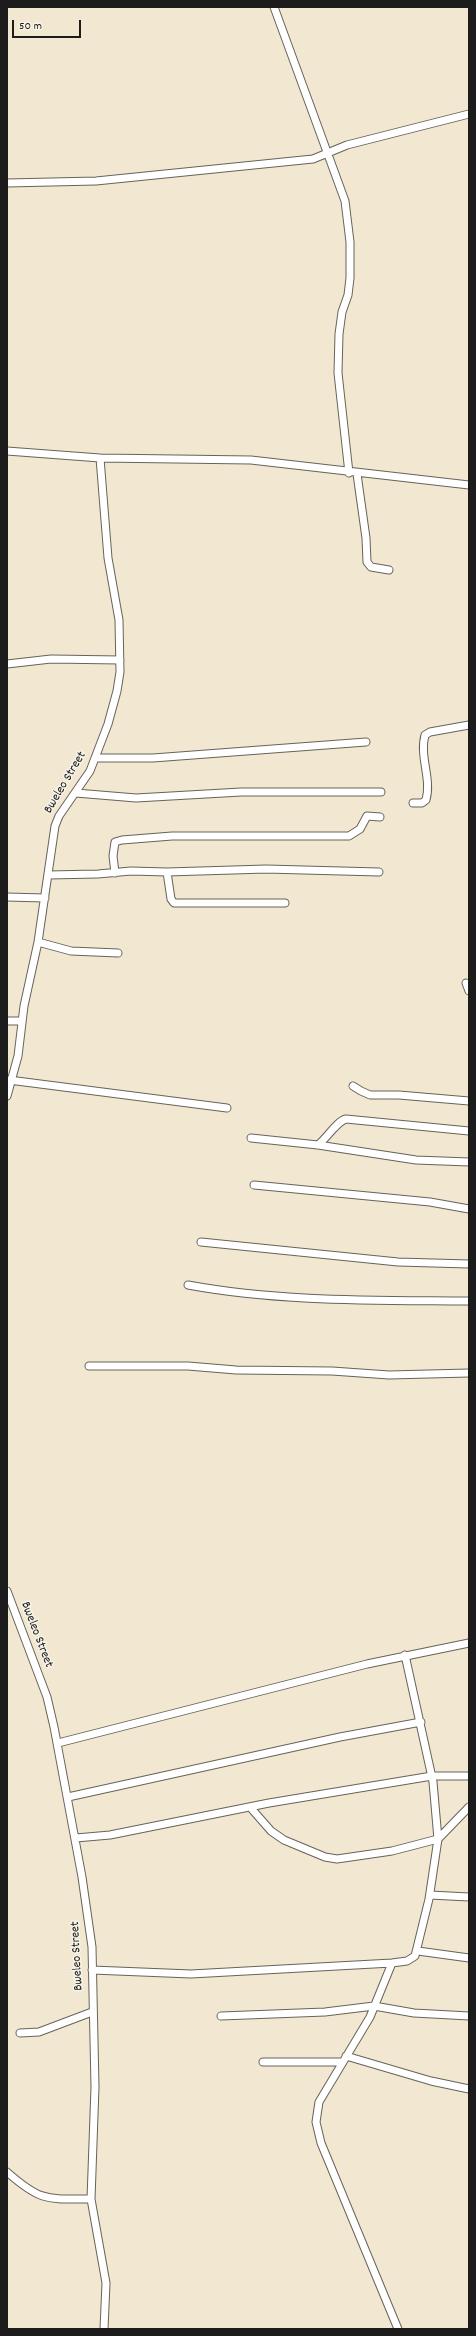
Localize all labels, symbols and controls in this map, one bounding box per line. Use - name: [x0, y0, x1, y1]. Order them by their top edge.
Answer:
- scale bar: [14, 12, 83, 38]
- text: 50 m: [19, 18, 42, 35]
- street label: Bweleo Street: [41, 749, 91, 817]
- street label: Bweleo Street: [16, 1600, 56, 1670]
- street label: Bweleo Street: [68, 1921, 88, 1991]

